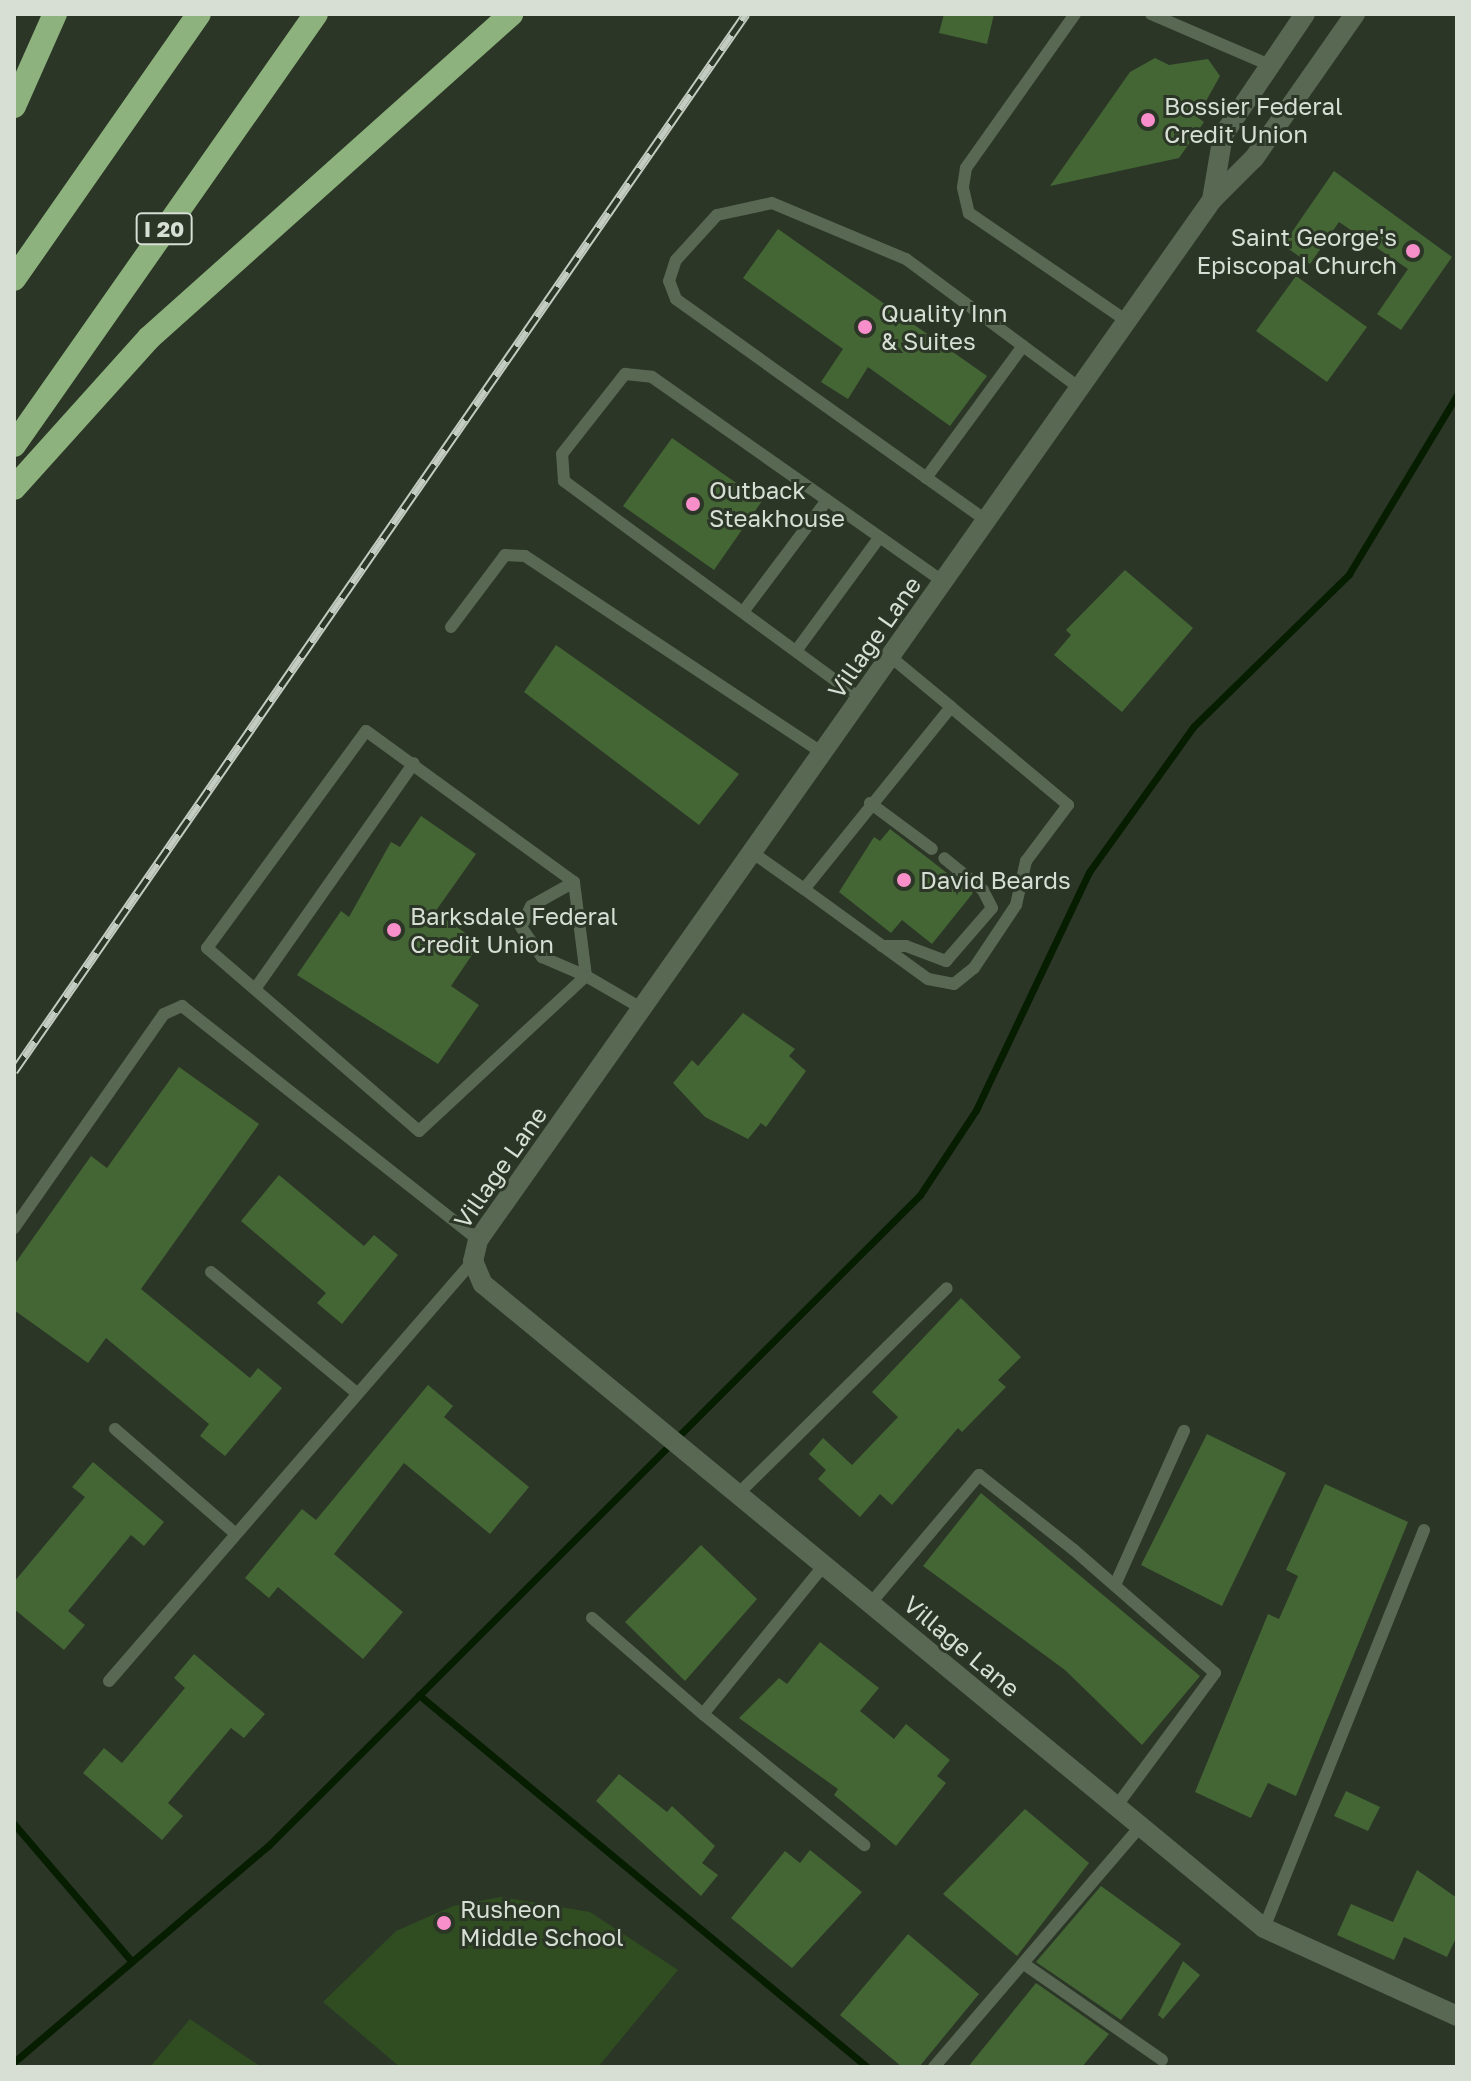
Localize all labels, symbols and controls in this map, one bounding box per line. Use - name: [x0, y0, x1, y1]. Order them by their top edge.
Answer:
- place label: Bossier Federal Credit Union: [1164, 92, 1343, 148]
- marker: Bossier Federal Credit Union: [1139, 111, 1157, 129]
- road number: I 20: [134, 211, 194, 247]
- place label: Saint George's Episcopal Church: [1196, 223, 1397, 279]
- marker: Saint George's Episcopal Church: [1404, 242, 1422, 260]
- place label: Quality Inn & Suites: [881, 299, 1008, 355]
- marker: Quality Inn & Suites: [856, 318, 874, 336]
- place label: Outback Steakhouse: [709, 476, 845, 532]
- marker: Outback Steakhouse: [684, 495, 702, 513]
- street label: Village Lane: [821, 570, 927, 704]
- place label: David Beards: [920, 866, 1071, 894]
- marker: David Beards: [895, 871, 913, 889]
- place label: Barksdale Federal Credit Union: [410, 902, 618, 958]
- marker: Barksdale Federal Credit Union: [385, 921, 403, 939]
- street label: Village Lane: [447, 1100, 553, 1234]
- street label: Village Lane: [898, 1589, 1026, 1703]
- place label: Rusheon Middle School: [460, 1895, 624, 1951]
- marker: Rusheon Middle School: [435, 1914, 453, 1932]

